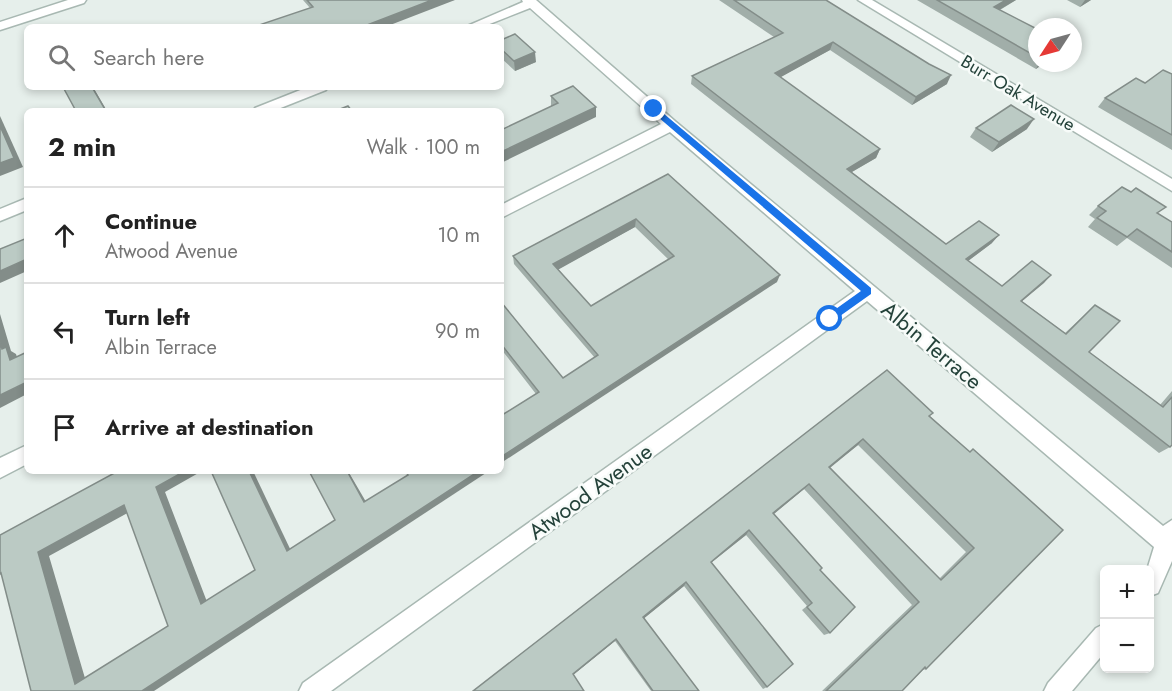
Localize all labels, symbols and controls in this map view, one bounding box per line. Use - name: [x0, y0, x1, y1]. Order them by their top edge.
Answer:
- north arrow: [1028, 18, 1082, 72]
- search box: [24, 24, 504, 90]
- icon: search: [45, 41, 78, 74]
- text: Search here: [93, 41, 204, 73]
- street label: Burr Oak Avenue: [956, 49, 1080, 137]
- route end: [640, 95, 666, 121]
- text: 2 min: [48, 128, 116, 166]
- text: Walk · 100 m: [367, 133, 480, 162]
- text: Continue: [105, 205, 197, 237]
- icon: ahead: [48, 219, 81, 252]
- text: 10 m: [437, 221, 480, 250]
- text: Atwood Avenue: [105, 237, 238, 266]
- street label: Albin Terrace: [875, 293, 989, 397]
- text: Turn left: [105, 301, 190, 333]
- route start: [816, 305, 842, 331]
- icon: left: [48, 315, 81, 348]
- text: 90 m: [435, 317, 480, 346]
- text: Albin Terrace: [105, 333, 217, 362]
- icon: arrive: [48, 411, 81, 444]
- text: Arrive at destination: [105, 411, 314, 443]
- street label: Atwood Avenue: [521, 435, 659, 547]
- map controls: [1100, 565, 1154, 673]
- button: +: [1100, 565, 1154, 619]
- button: −: [1100, 619, 1154, 673]

